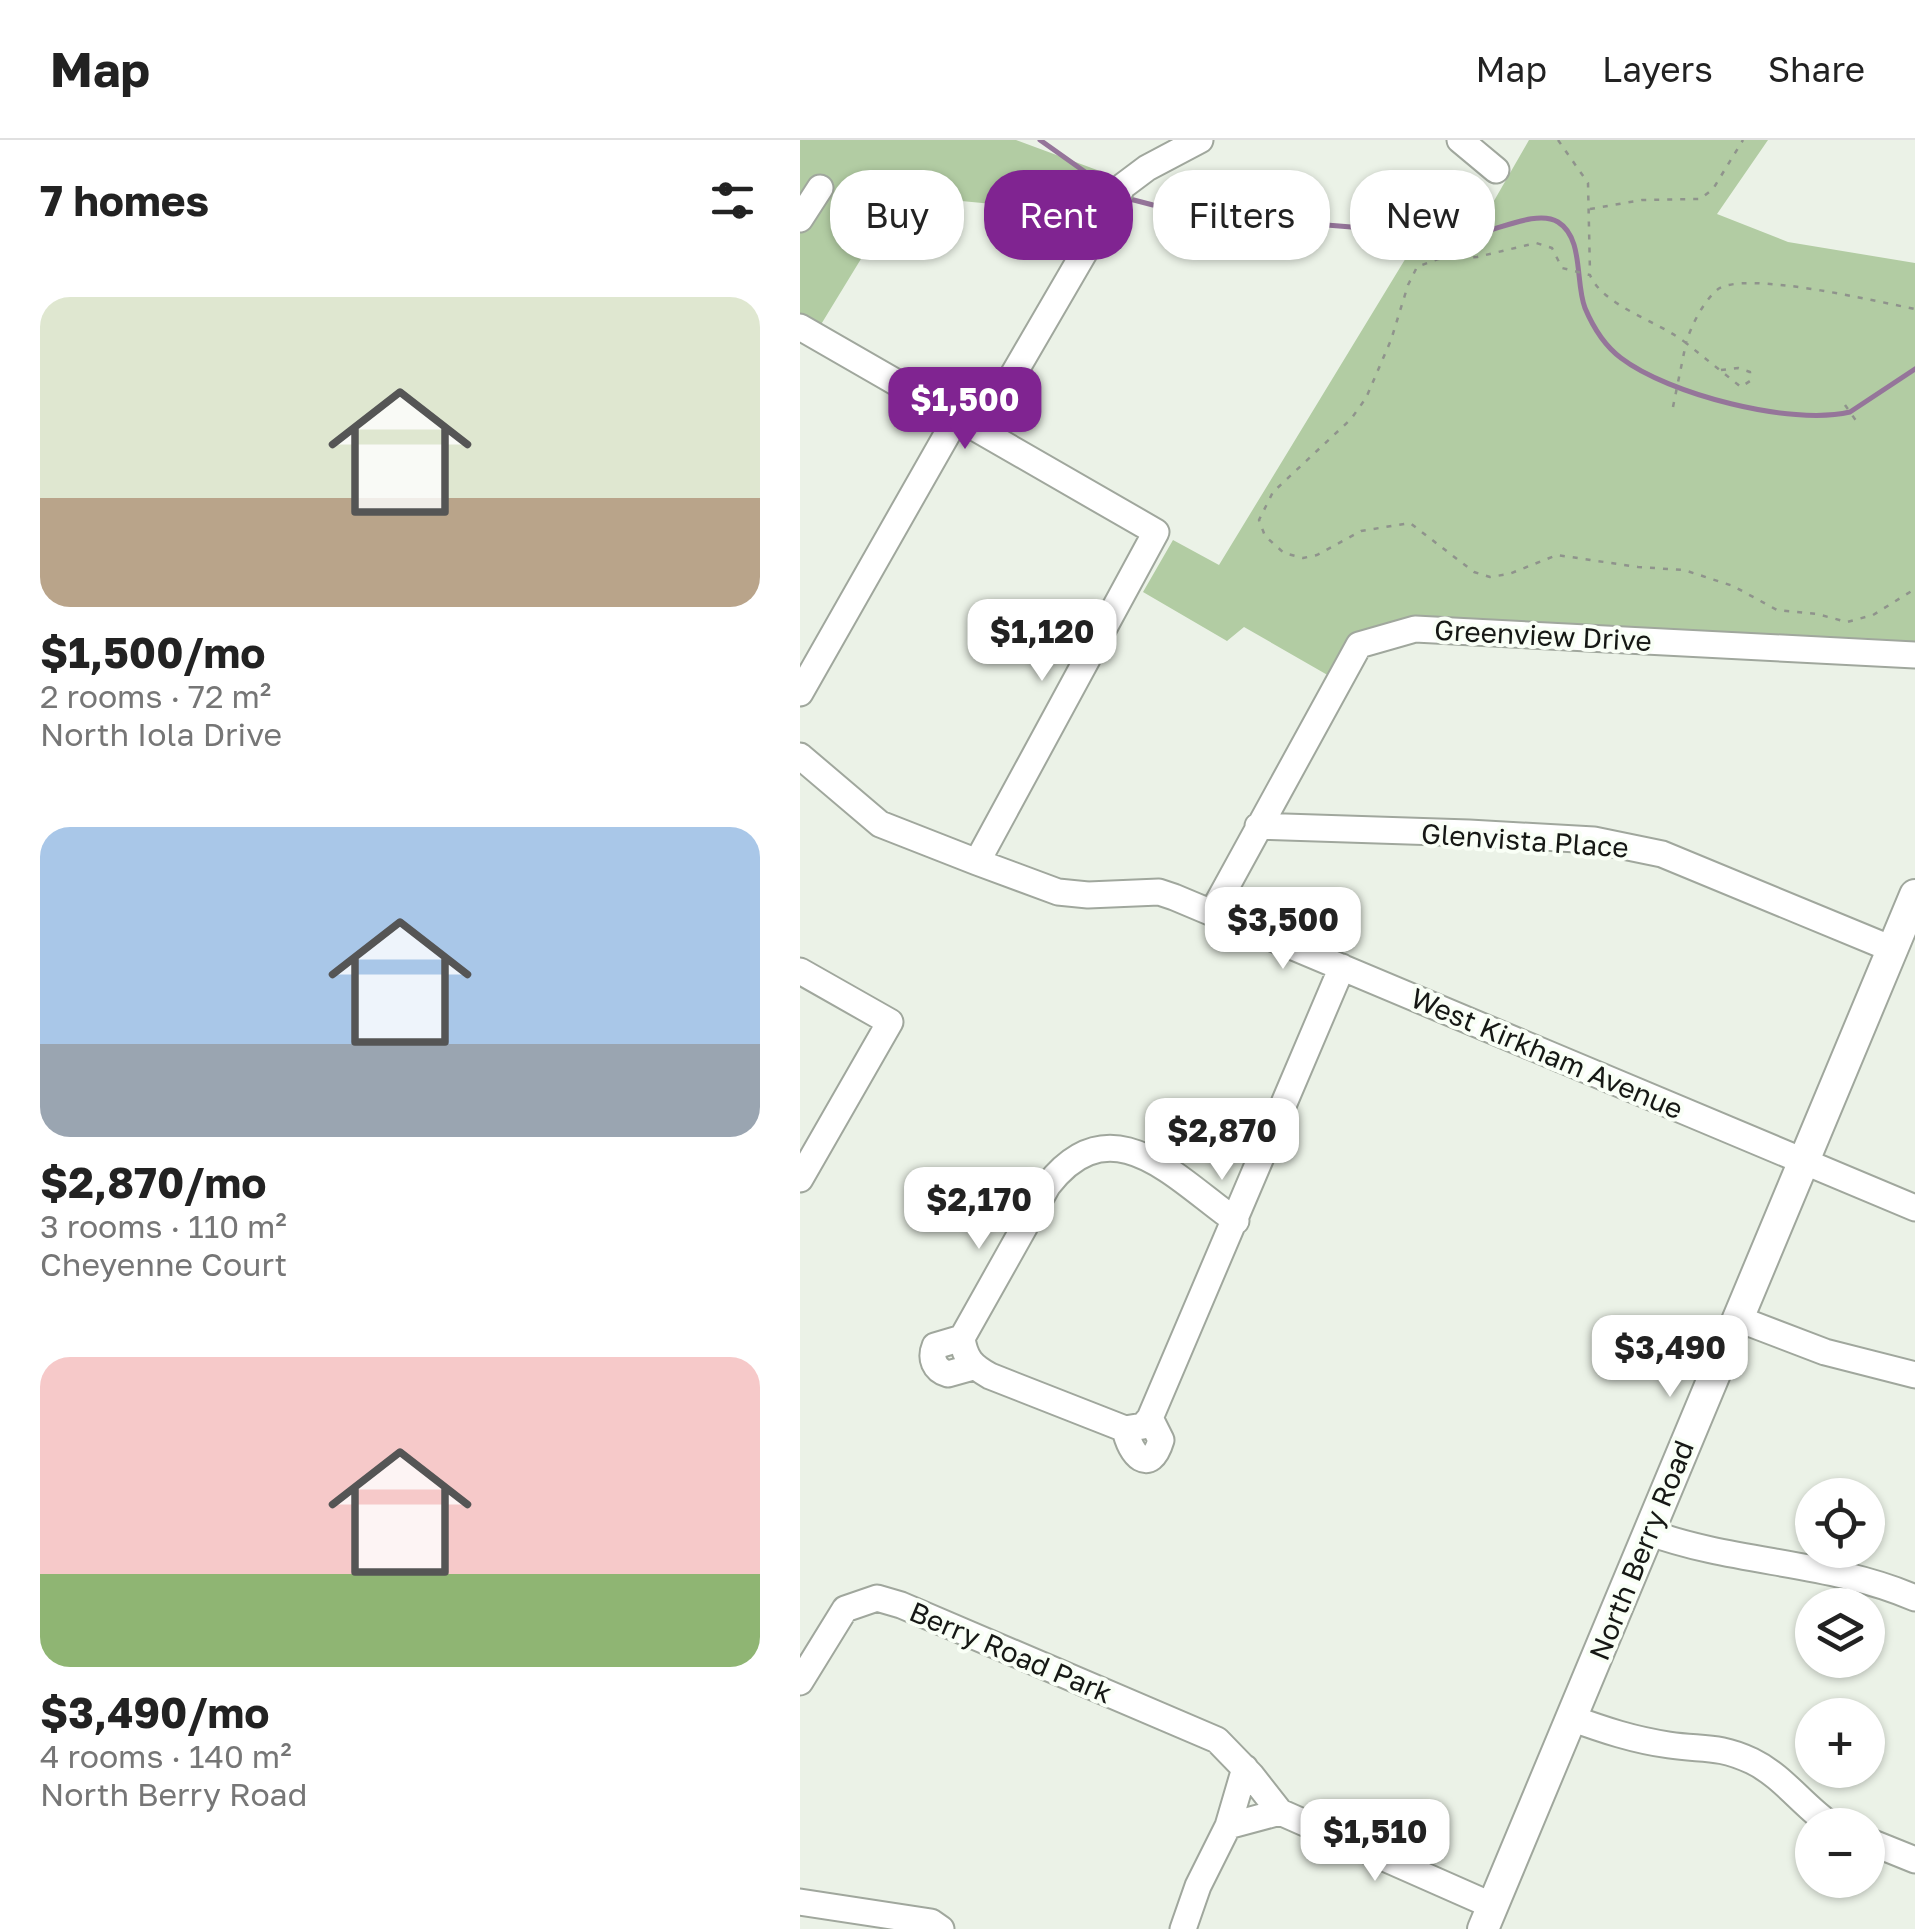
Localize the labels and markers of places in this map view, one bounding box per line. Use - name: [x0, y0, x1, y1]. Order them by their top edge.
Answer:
- pin: $1,500: [884, 367, 1046, 452]
- pin: $1,120: [961, 599, 1123, 684]
- pin: $3,500: [1202, 887, 1364, 972]
- pin: $2,870: [1141, 1098, 1303, 1183]
- pin: $2,170: [898, 1167, 1060, 1252]
- pin: $3,490: [1589, 1315, 1751, 1400]
- pin: $1,510: [1294, 1799, 1456, 1884]

